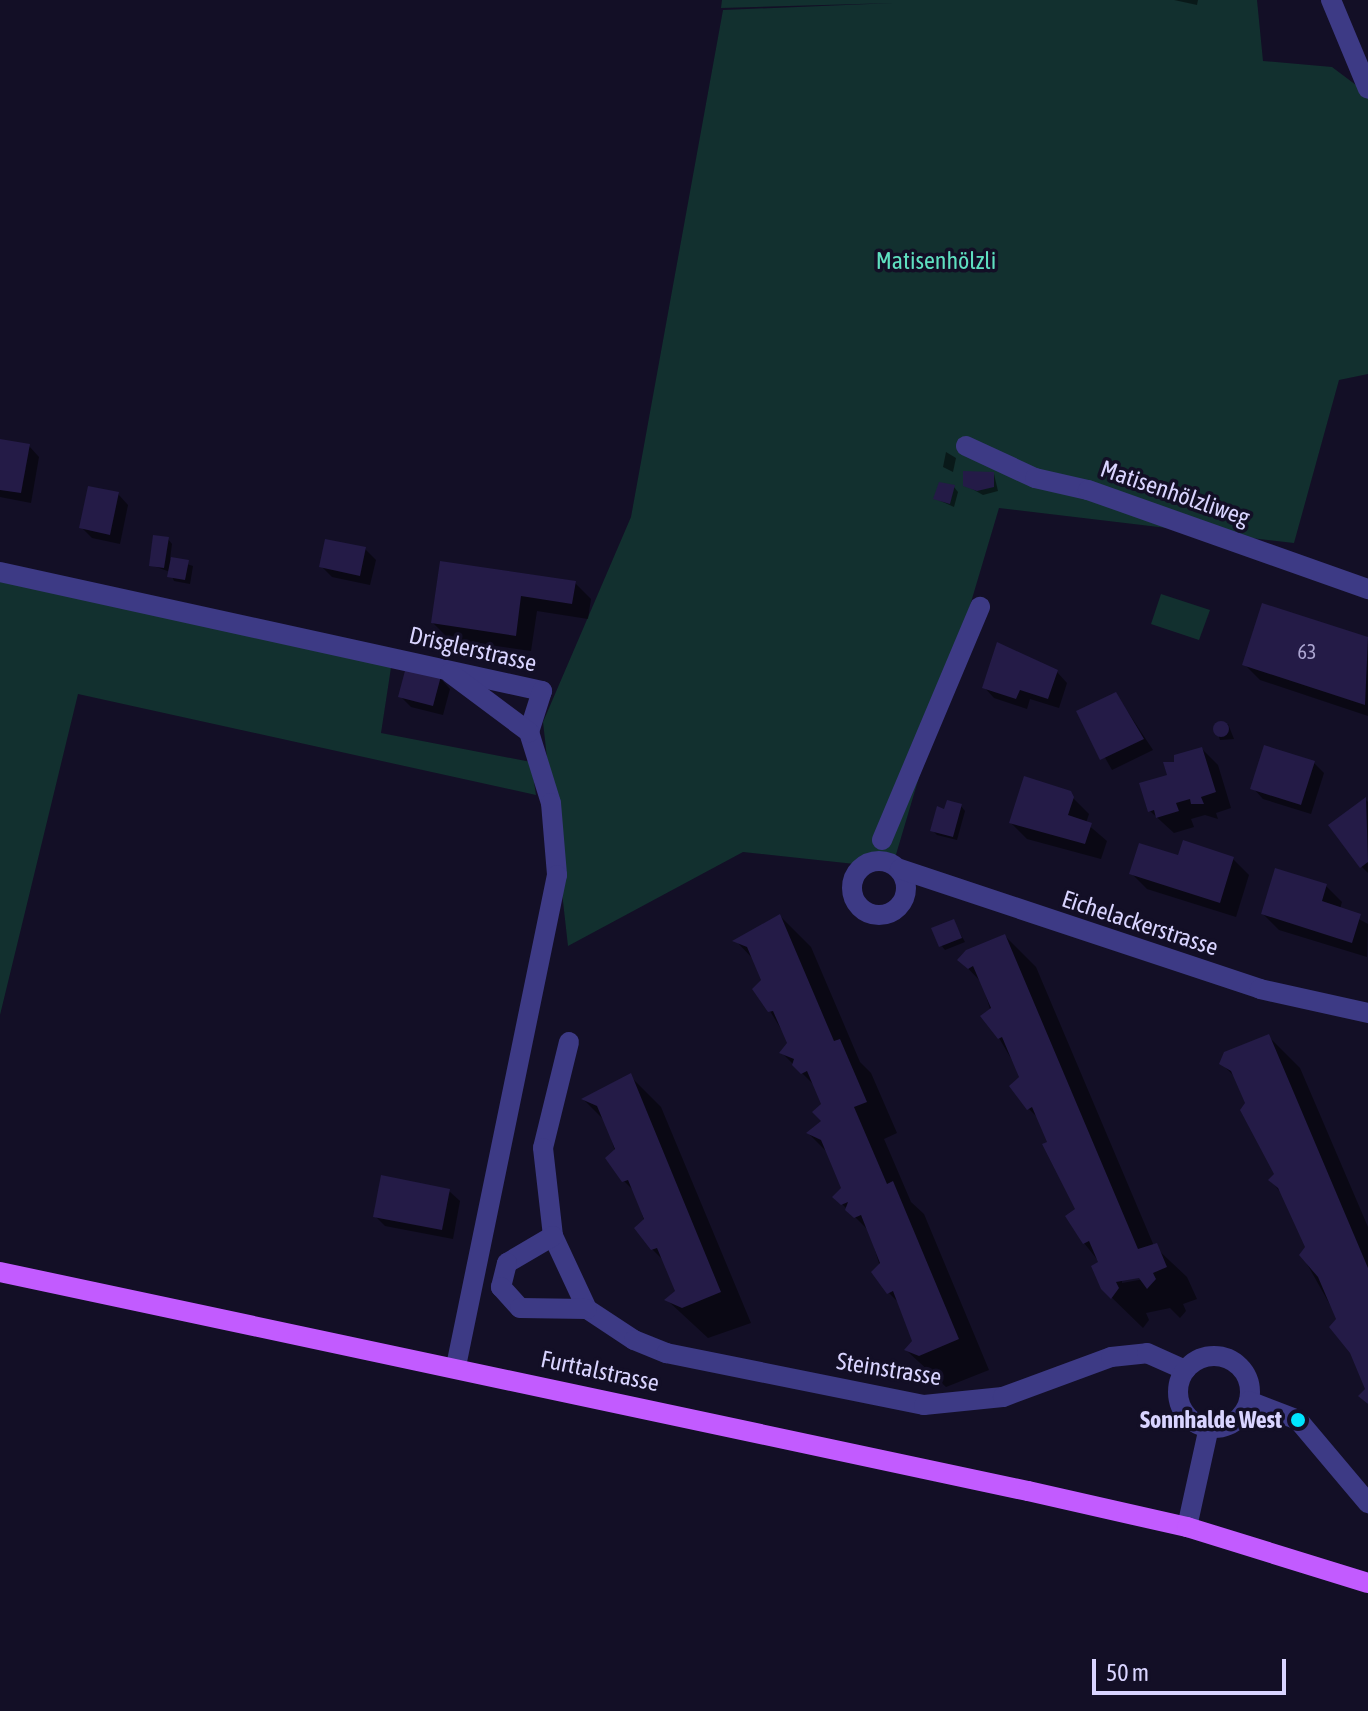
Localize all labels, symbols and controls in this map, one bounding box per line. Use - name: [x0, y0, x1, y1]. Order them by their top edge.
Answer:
- park label: Matisenhölzli: [876, 247, 996, 275]
- street label: Matisenhölzliweg: [1097, 454, 1253, 532]
- street label: Drisglerstrasse: [406, 620, 540, 678]
- house number: 63: [1298, 639, 1316, 663]
- street label: Eichelackerstrasse: [1058, 884, 1222, 962]
- street label: Furttalstrasse: [538, 1344, 662, 1398]
- street label: Steinstrasse: [835, 1347, 943, 1391]
- place label: Sonnhalde West: [1140, 1406, 1282, 1434]
- marker: Sonnhalde West: [1289, 1411, 1307, 1429]
- scale bar: [1096, 1643, 1290, 1693]
- text: 50 m: [1106, 1659, 1149, 1686]

